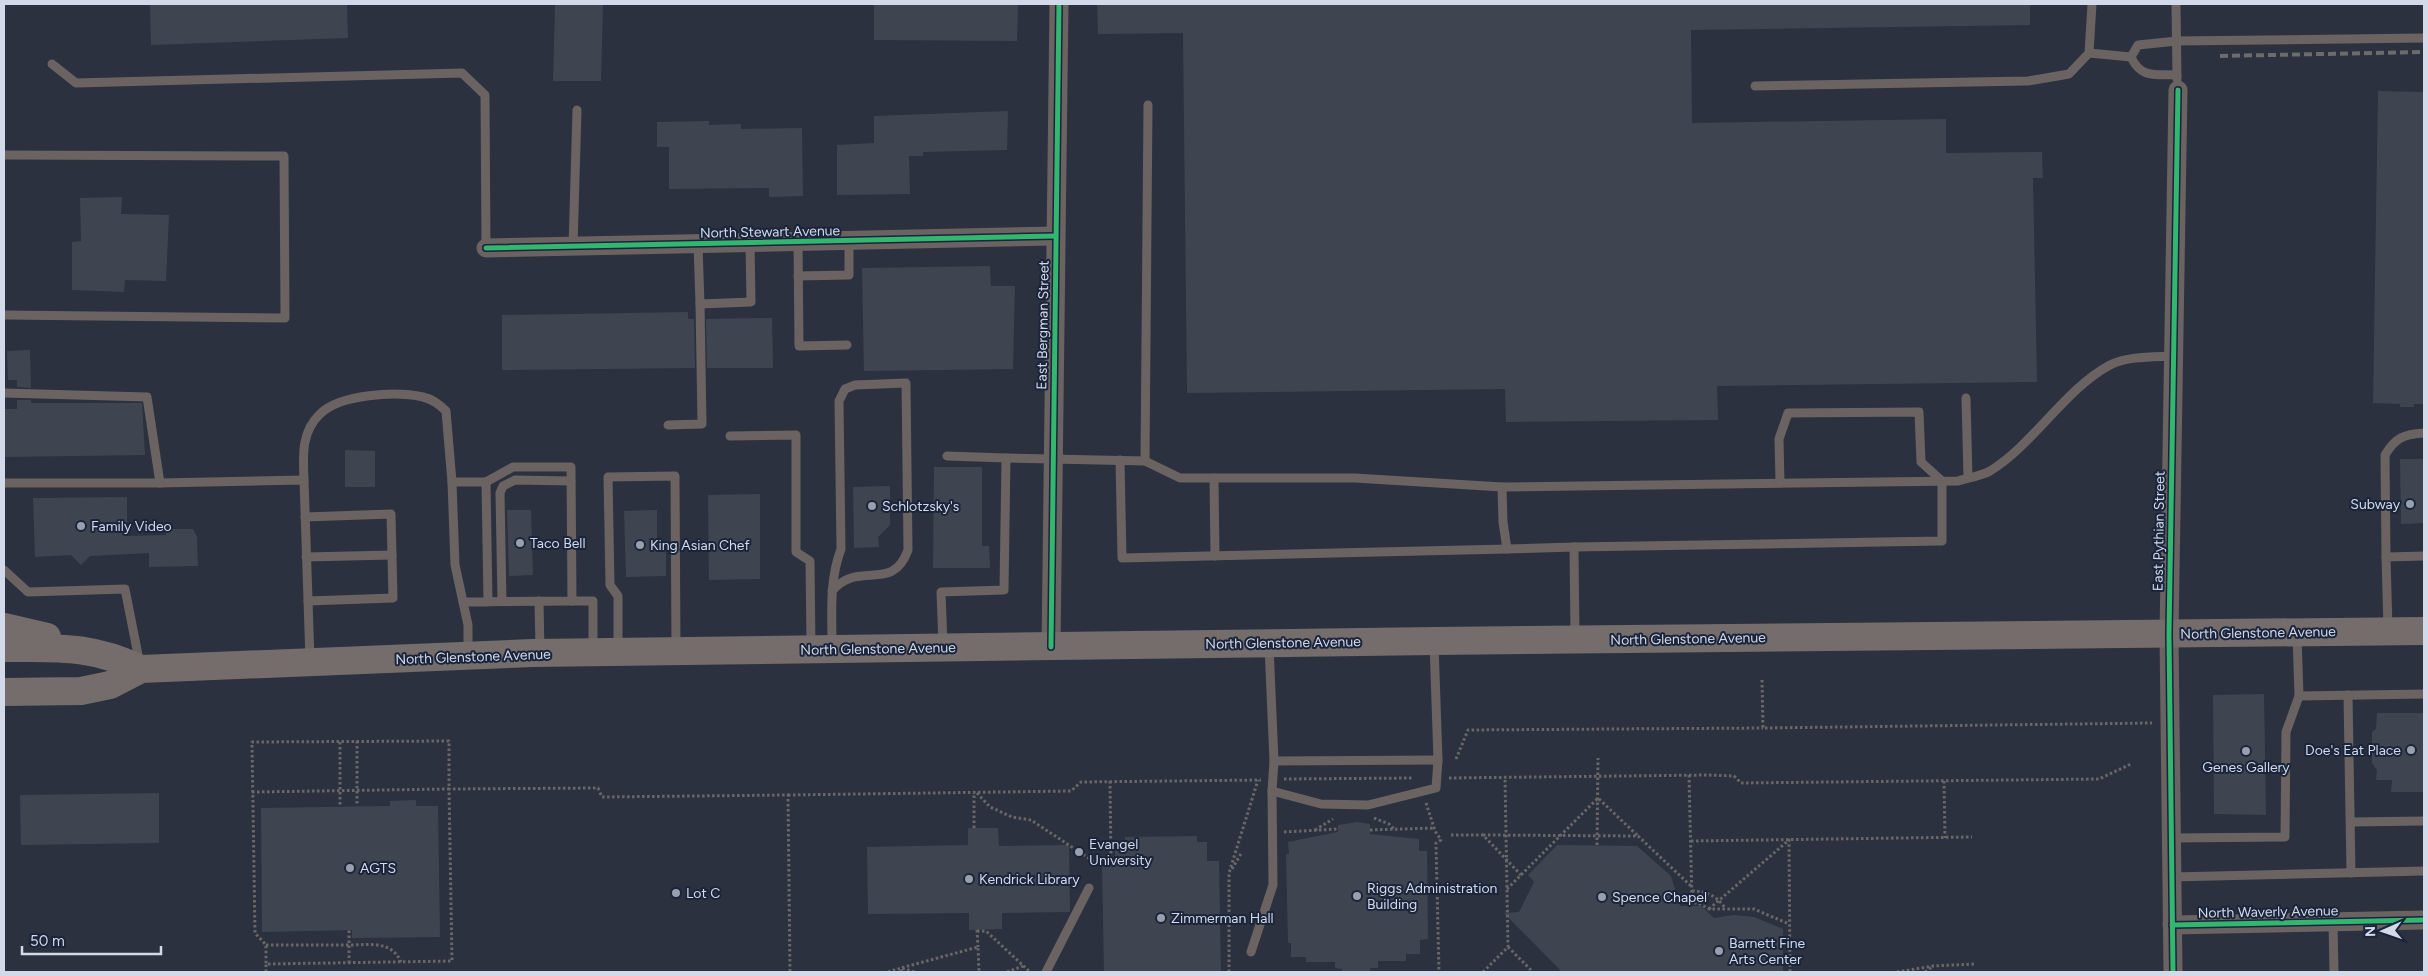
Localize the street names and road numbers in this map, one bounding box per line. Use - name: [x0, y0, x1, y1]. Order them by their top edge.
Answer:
- street label: North Stewart Avenue: [700, 222, 841, 242]
- street label: East Bergman Street: [1033, 260, 1053, 390]
- street label: East Pythian Street: [2149, 471, 2169, 591]
- street label: North Glenstone Avenue: [2180, 623, 2336, 643]
- street label: North Glenstone Avenue: [1610, 629, 1766, 649]
- street label: North Glenstone Avenue: [1205, 633, 1361, 653]
- street label: North Glenstone Avenue: [800, 639, 956, 659]
- street label: North Glenstone Avenue: [395, 646, 551, 668]
- street label: North Waverly Avenue: [2197, 902, 2339, 922]

